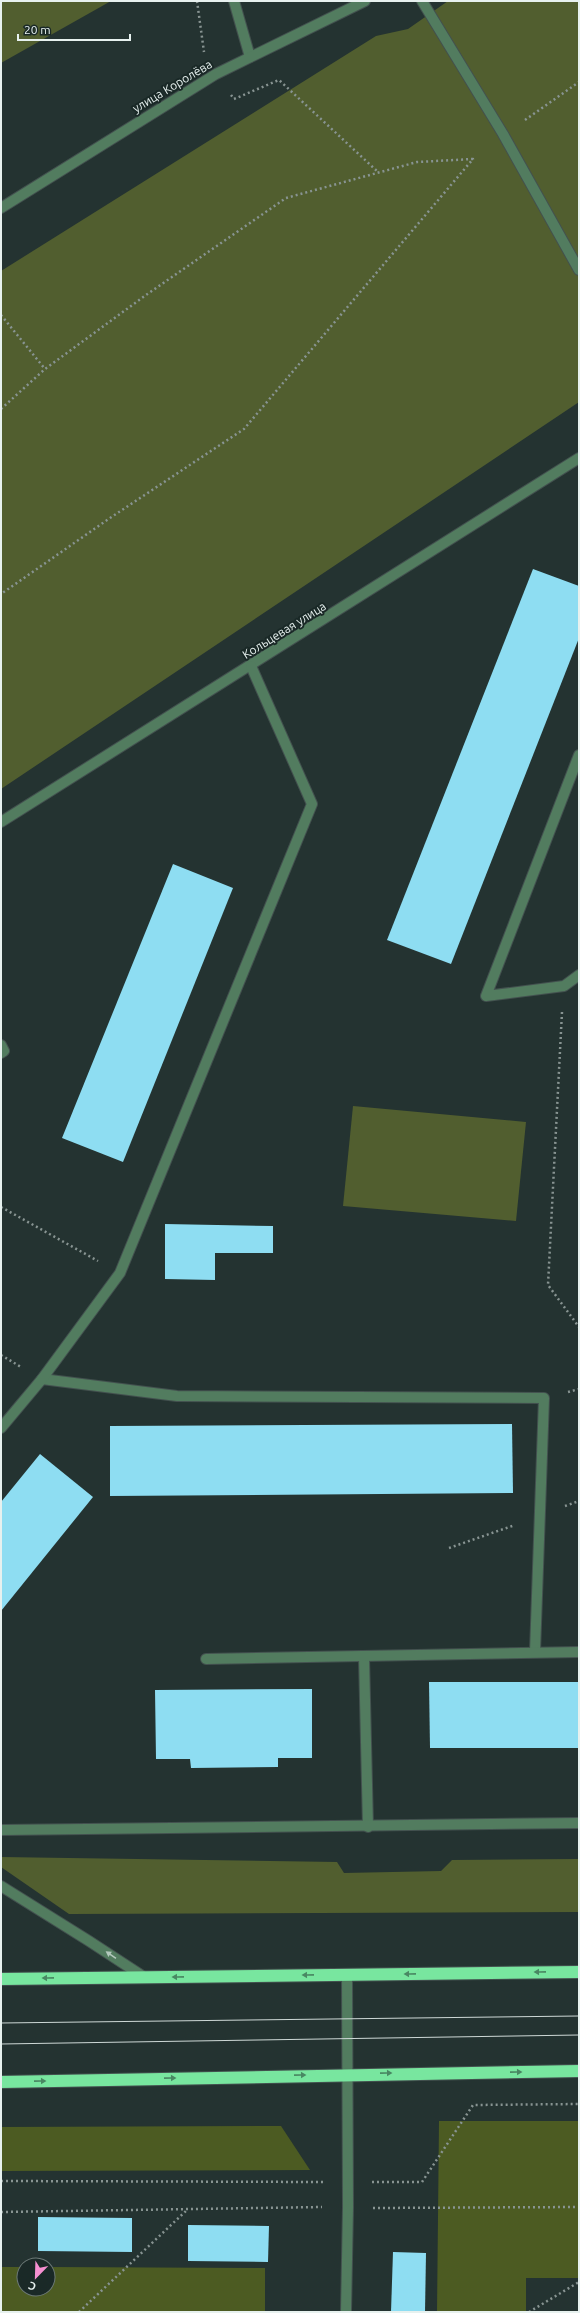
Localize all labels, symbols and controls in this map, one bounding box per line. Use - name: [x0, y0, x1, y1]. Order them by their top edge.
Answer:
- scale bar: [18, 16, 130, 42]
- text: 20 m: [24, 23, 51, 36]
- street label: улица Королёва: [130, 57, 214, 115]
- street label: Кольцевая улица: [240, 599, 328, 661]
- one-way arrow: [106, 1952, 117, 1959]
- one-way arrow: [533, 1969, 546, 1975]
- one-way arrow: [403, 1971, 416, 1977]
- one-way arrow: [301, 1972, 314, 1978]
- one-way arrow: [171, 1974, 184, 1980]
- one-way arrow: [41, 1975, 54, 1981]
- one-way arrow: [510, 2069, 523, 2075]
- one-way arrow: [380, 2070, 393, 2076]
- one-way arrow: [294, 2072, 307, 2078]
- one-way arrow: [164, 2075, 177, 2081]
- one-way arrow: [34, 2078, 47, 2084]
- north arrow: [16, 2257, 56, 2297]
- text: С: [27, 2279, 38, 2293]

